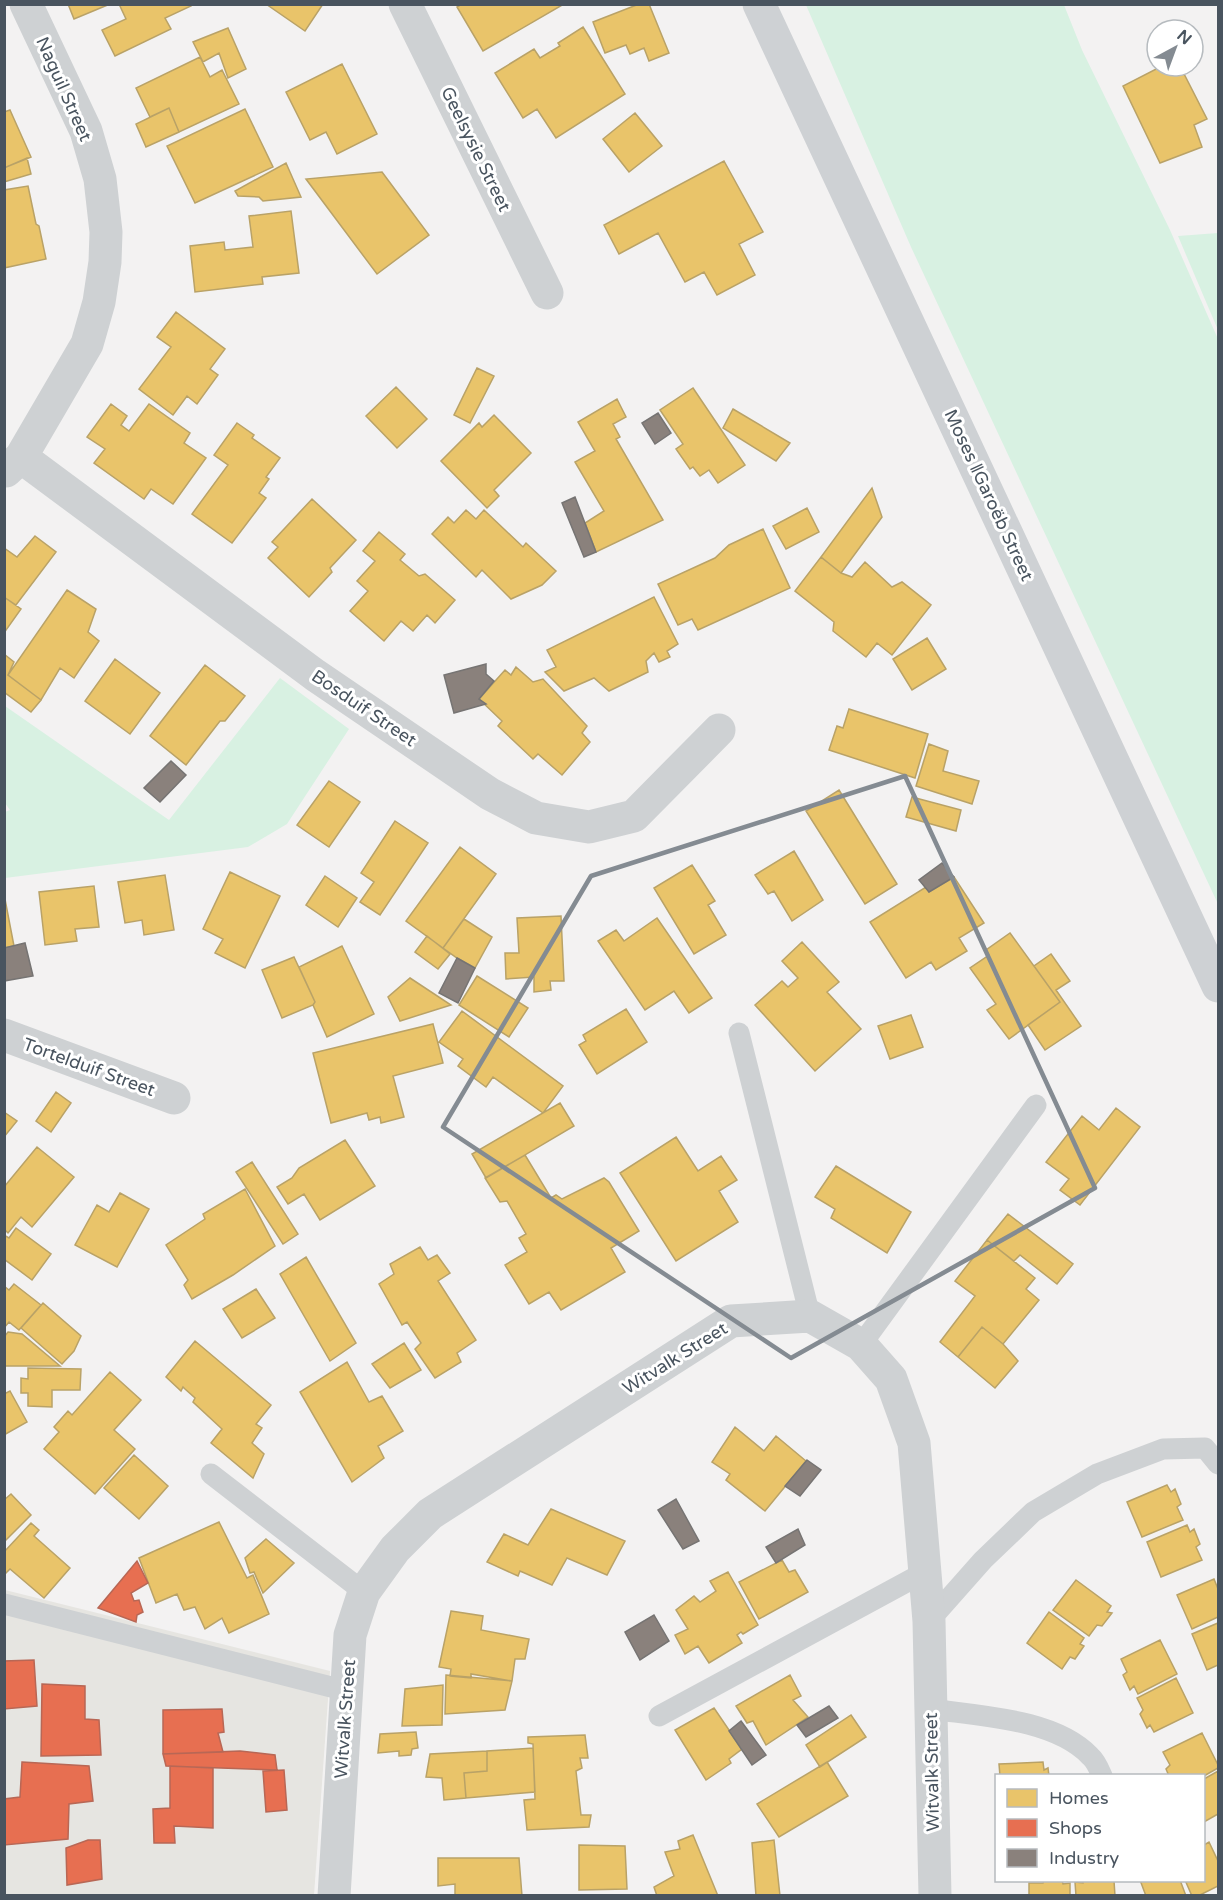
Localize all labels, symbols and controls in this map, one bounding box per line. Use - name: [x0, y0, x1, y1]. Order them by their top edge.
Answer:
- north arrow: [1145, 18, 1205, 78]
- text: N: [1173, 26, 1196, 49]
- street label: Naguil Street: [31, 33, 97, 145]
- street label: Geelsysie Street: [436, 83, 516, 215]
- street label: Moses ǁGaroëb Street: [940, 406, 1038, 584]
- street label: Bosduif Street: [307, 665, 421, 751]
- street label: Tortelduif Street: [20, 1033, 158, 1101]
- street label: Witvalk Street: [619, 1317, 731, 1399]
- street label: Witvalk Street: [330, 1659, 360, 1779]
- street label: Witvalk Street: [920, 1712, 944, 1832]
- legend: [995, 1774, 1205, 1882]
- text: Homes: [1049, 1787, 1109, 1809]
- text: Shops: [1049, 1817, 1102, 1839]
- text: Industry: [1049, 1847, 1120, 1869]

